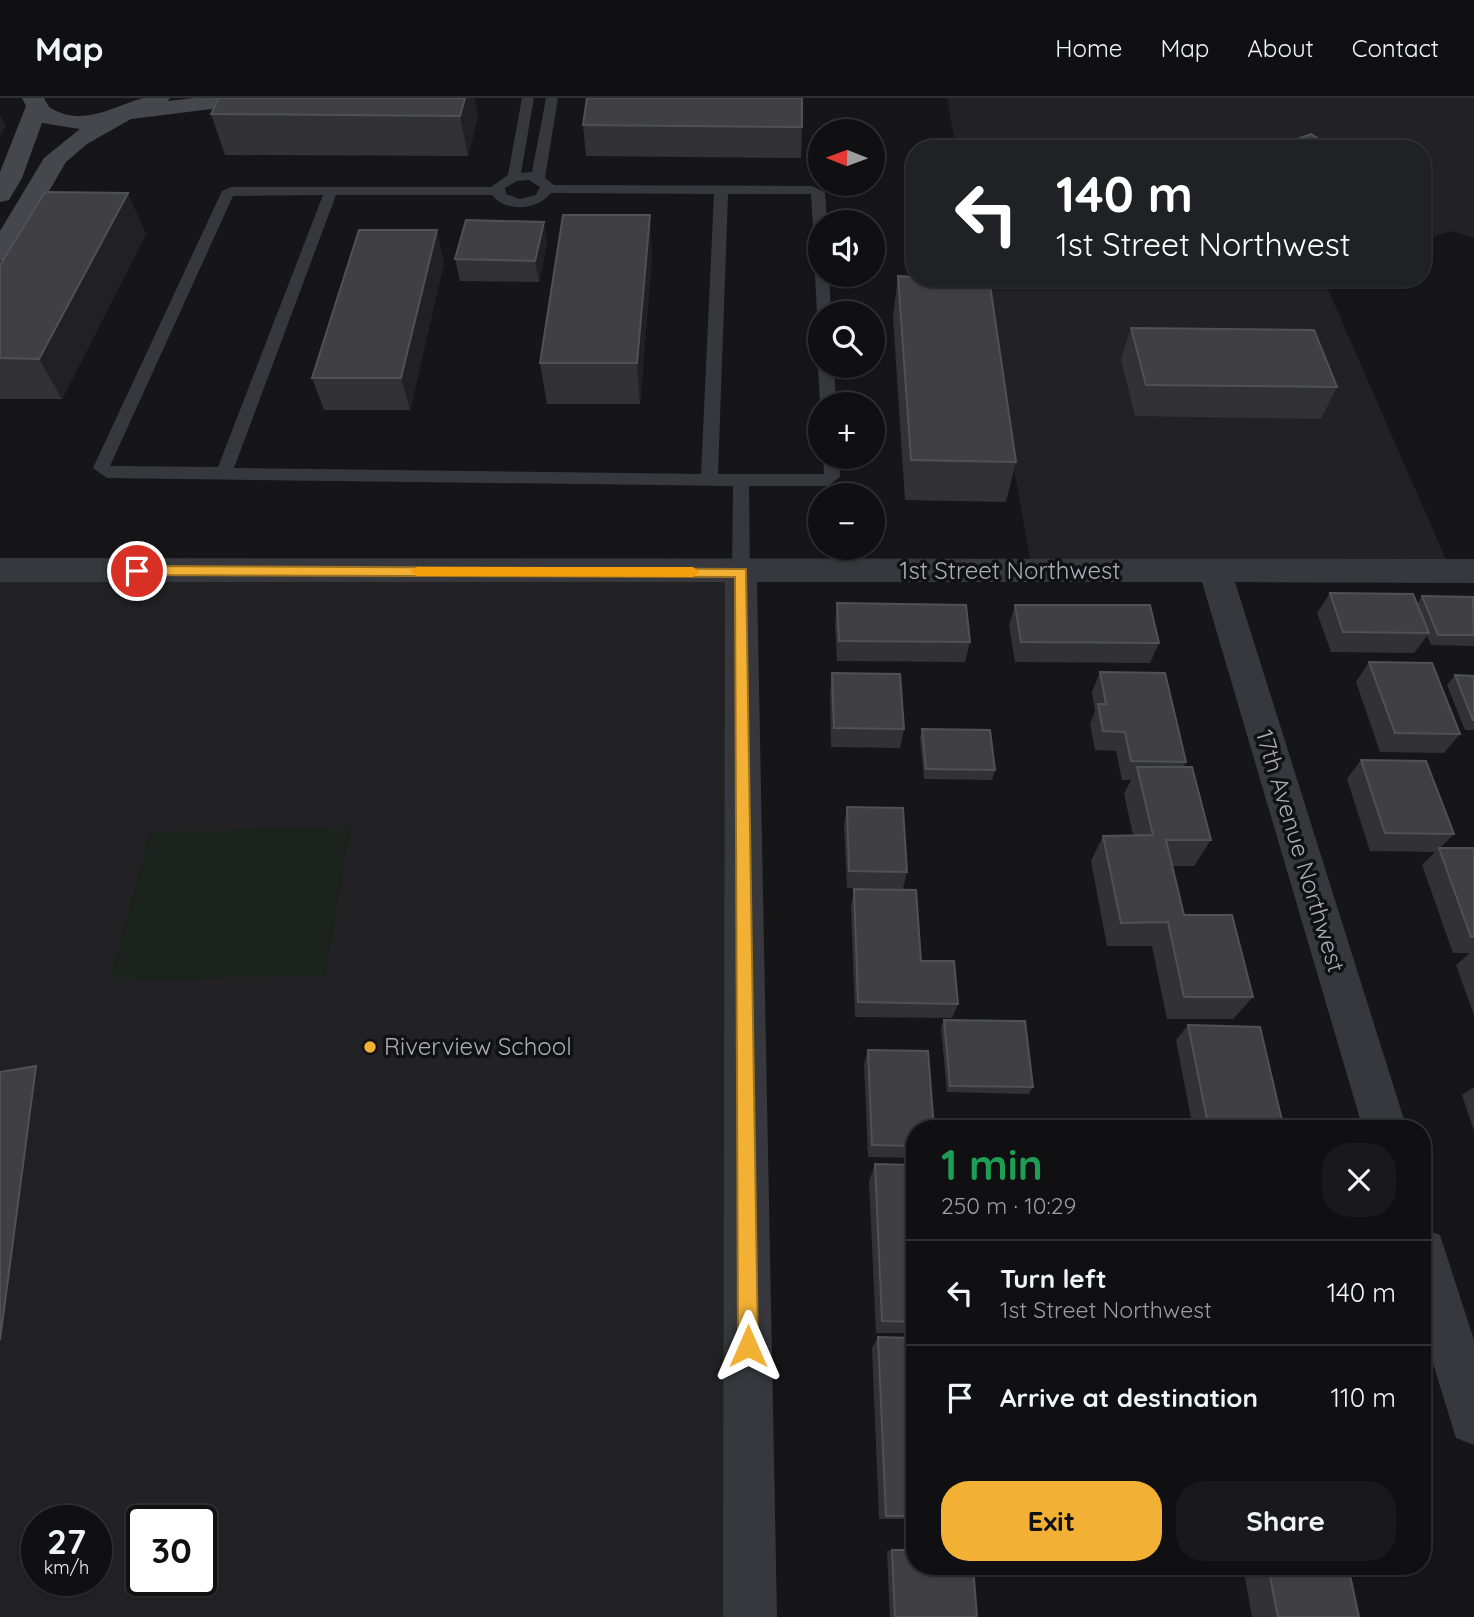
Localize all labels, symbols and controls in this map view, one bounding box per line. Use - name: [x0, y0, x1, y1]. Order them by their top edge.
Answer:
- text: Map: [35, 28, 103, 69]
- text: Home: [1055, 33, 1122, 63]
- text: Map: [1160, 33, 1209, 63]
- text: About: [1247, 33, 1314, 63]
- text: Contact: [1352, 33, 1439, 63]
- north arrow: [808, 119, 886, 196]
- map controls: [808, 119, 885, 560]
- text: 140 m: [1056, 163, 1193, 224]
- icon: left: [941, 168, 1032, 259]
- button: sound: [808, 210, 885, 287]
- text: 1st Street Northwest: [1056, 224, 1351, 264]
- button: search: [808, 301, 885, 378]
- button: +: [808, 392, 885, 469]
- button: −: [808, 483, 885, 560]
- pin: [107, 541, 167, 601]
- icon: arrive: [118, 552, 156, 590]
- street label: 1st Street Northwest: [900, 555, 1120, 585]
- street label: 17th Avenue Northwest: [1250, 726, 1352, 976]
- place label: Riverview School: [384, 1031, 572, 1061]
- marker: Riverview School: [362, 1039, 378, 1055]
- text: 1 min: [941, 1138, 1043, 1191]
- button: close: [1322, 1143, 1396, 1217]
- text: 250 m · 10:29: [941, 1191, 1076, 1220]
- text: Turn left: [1000, 1262, 1107, 1295]
- icon: left: [941, 1274, 979, 1312]
- text: 140 m: [1327, 1276, 1396, 1309]
- text: 1st Street Northwest: [1000, 1295, 1212, 1324]
- position arrow: [711, 1309, 785, 1383]
- icon: arrive: [941, 1379, 979, 1417]
- text: Arrive at destination: [1000, 1381, 1258, 1414]
- text: 110 m: [1330, 1381, 1396, 1414]
- button: Exit: [941, 1481, 1162, 1561]
- button: Share: [1176, 1481, 1396, 1561]
- speed limit sign: 30: [126, 1505, 217, 1596]
- text: 27: [47, 1519, 86, 1563]
- text: km/h: [44, 1556, 89, 1579]

